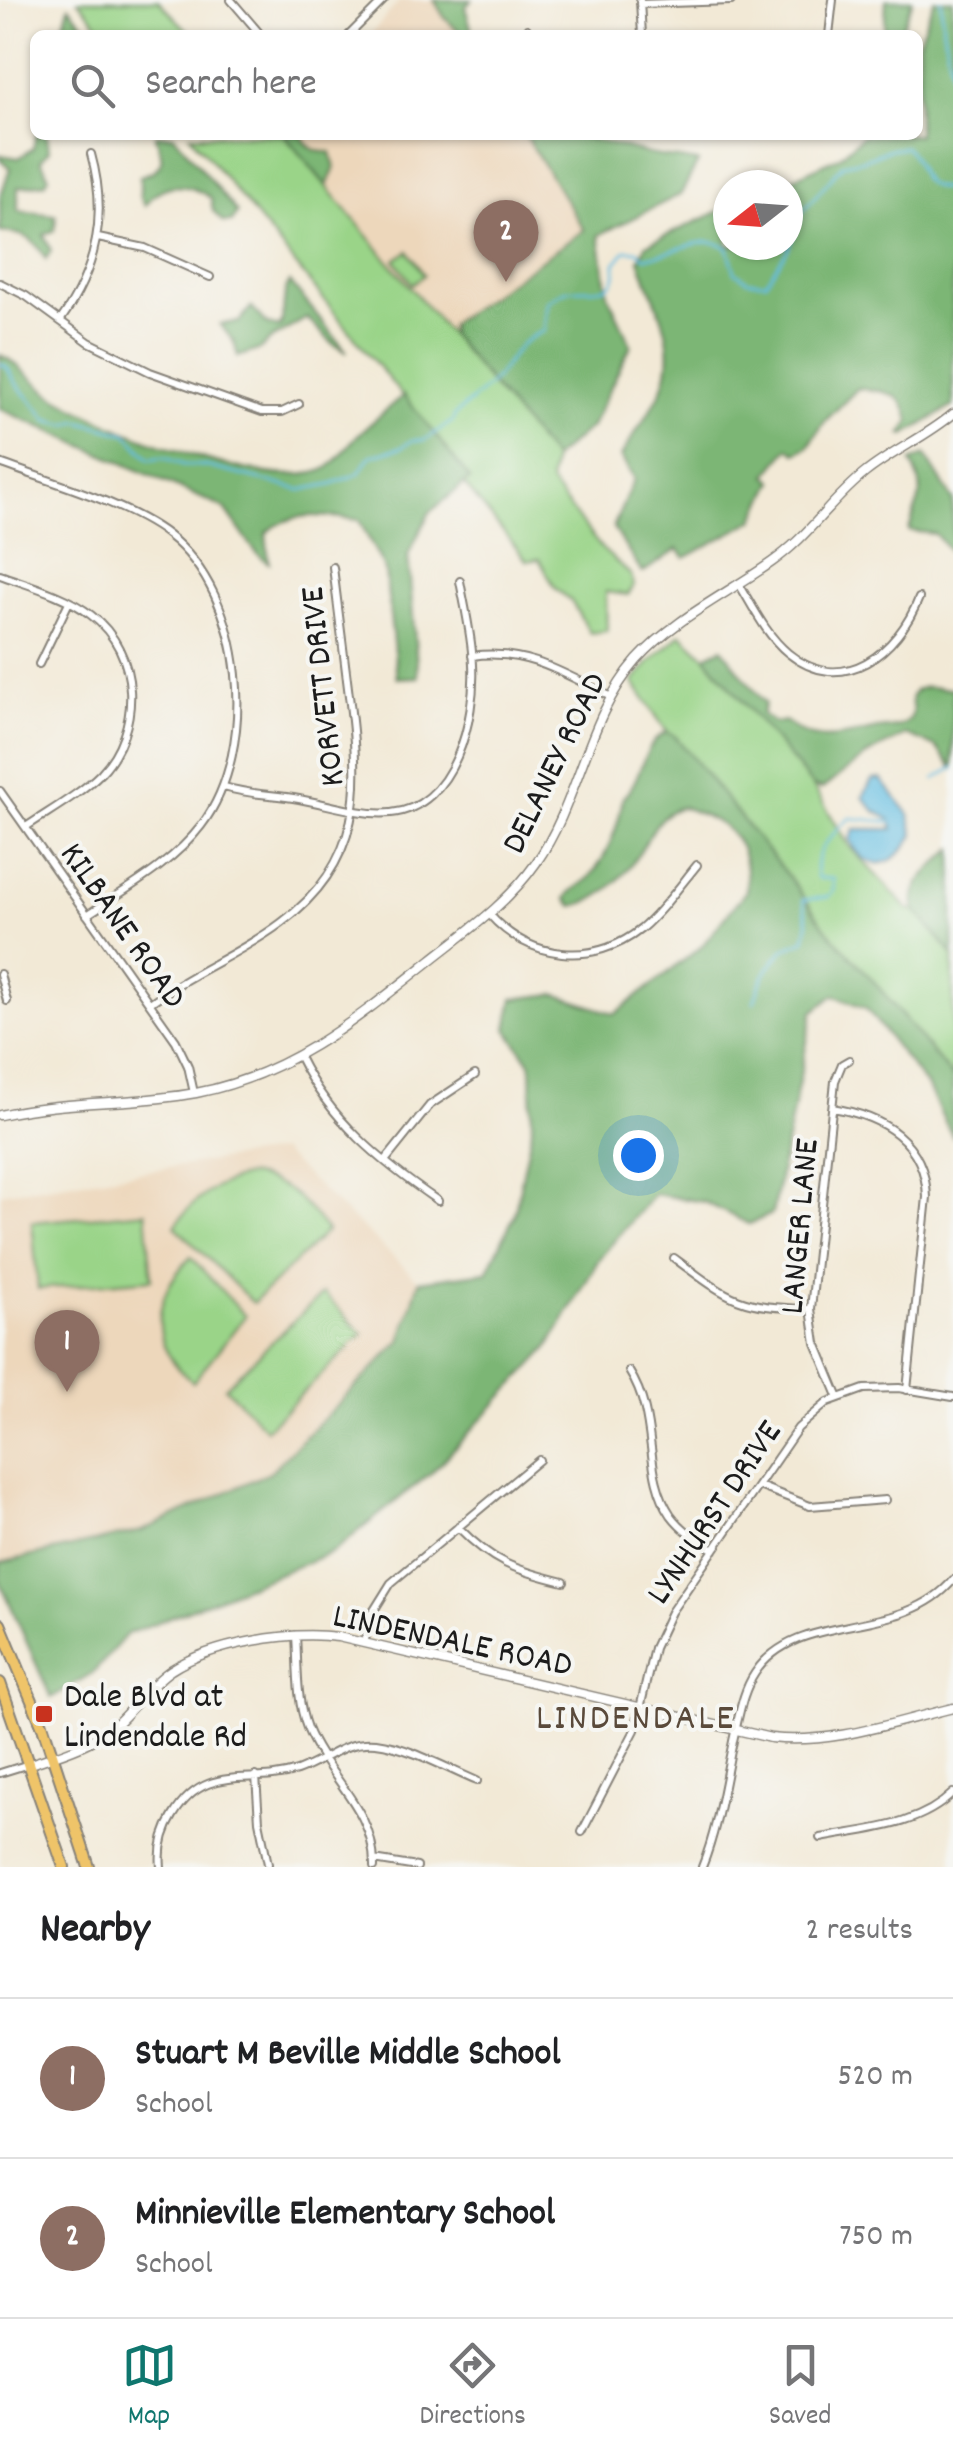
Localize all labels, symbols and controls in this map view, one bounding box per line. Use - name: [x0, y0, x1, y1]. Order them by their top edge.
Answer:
- search box: [30, 30, 923, 140]
- icon: search: [65, 58, 120, 113]
- text: Search here: [145, 58, 317, 113]
- north arrow: [713, 170, 803, 260]
- pin: 2: [474, 200, 538, 282]
- street label: KORVETT DRIVE: [290, 584, 360, 789]
- street label: DELANEY ROAD: [491, 665, 622, 863]
- street label: KILBANE ROAD: [45, 834, 197, 1020]
- your location: [613, 1130, 664, 1181]
- street label: LANGER LANE: [769, 1137, 835, 1316]
- pin: 1: [34, 1310, 100, 1392]
- street label: LYNHURST DRIVE: [636, 1412, 796, 1616]
- street label: LINDENDALE ROAD: [328, 1593, 576, 1693]
- place label: Dale Blvd at Lindendale Rd: [64, 1674, 247, 1764]
- district label: LINDENDALE: [536, 1693, 736, 1748]
- marker: Dale Blvd at Lindendale Rd: [33, 1703, 55, 1725]
- text: Nearby: [40, 1902, 150, 1962]
- text: 2 results: [806, 1909, 913, 1955]
- text: Stuart M Beville Middle School: [135, 2028, 560, 2083]
- text: 1: [69, 2055, 76, 2101]
- text: 520 m: [837, 2055, 913, 2101]
- text: School: [135, 2083, 213, 2129]
- text: Minnieville Elementary School: [135, 2188, 555, 2243]
- text: 2: [66, 2215, 79, 2261]
- text: 750 m: [839, 2215, 913, 2261]
- text: School: [135, 2243, 213, 2289]
- tab: Map: [122, 2338, 177, 2438]
- tab: Directions: [420, 2338, 526, 2438]
- tab: Saved: [769, 2338, 831, 2438]

